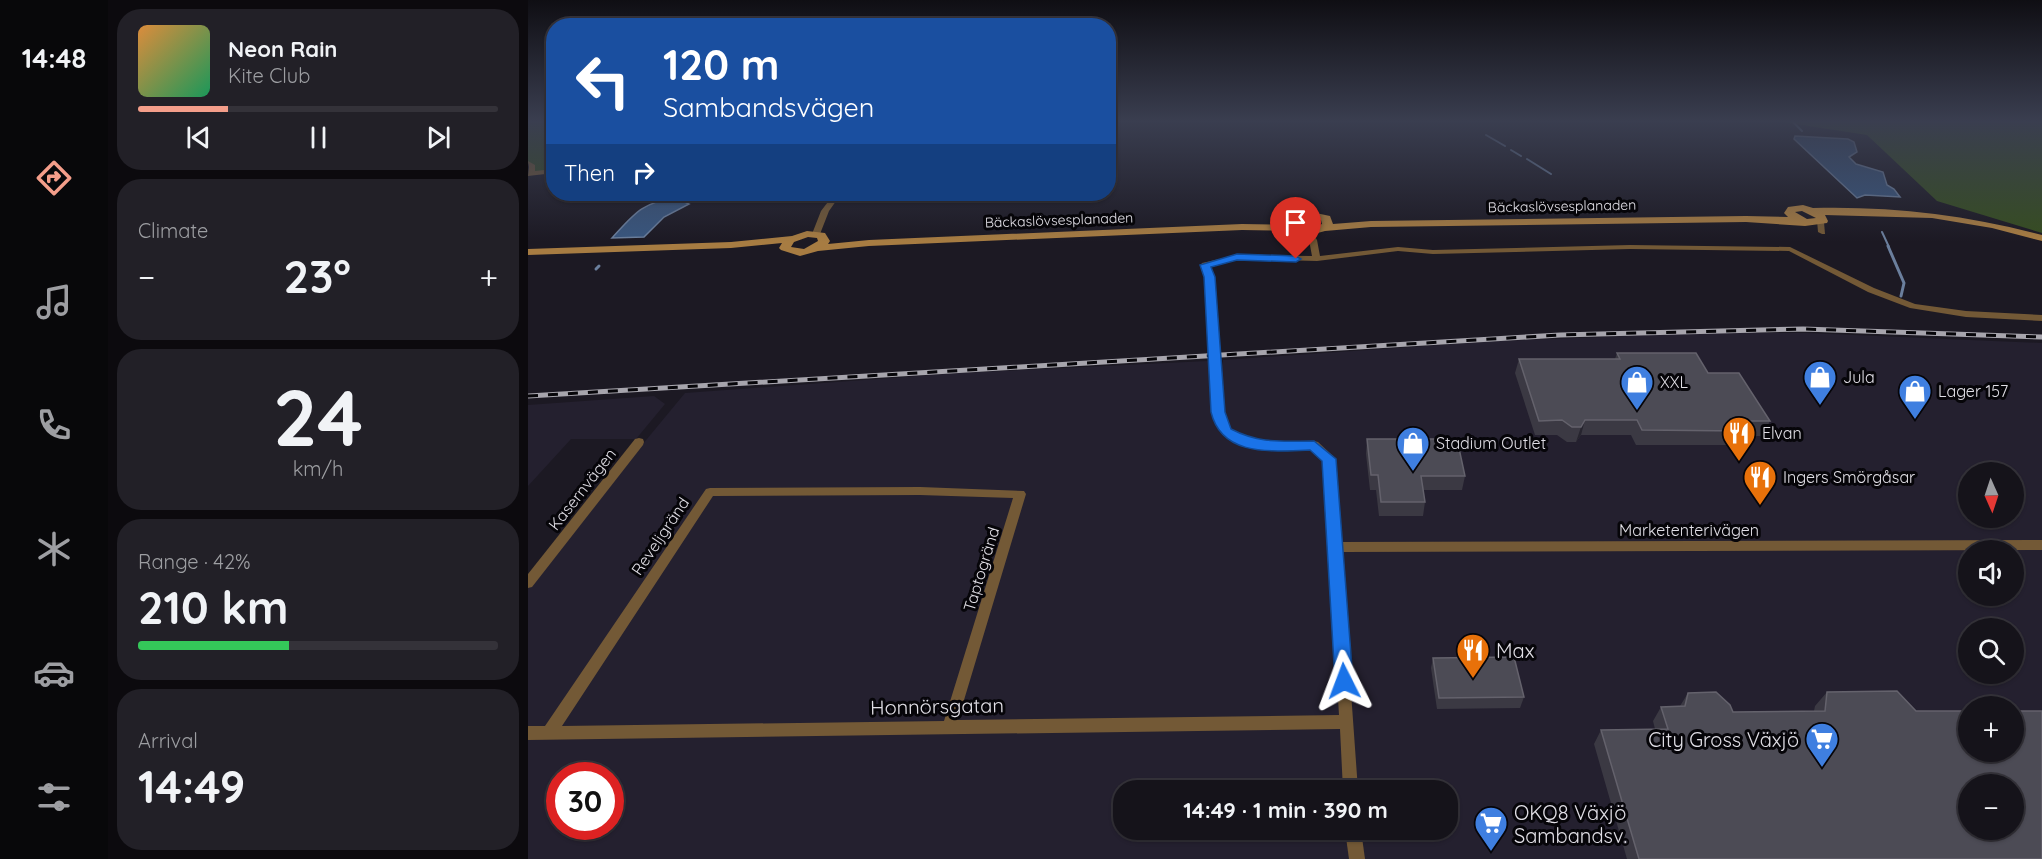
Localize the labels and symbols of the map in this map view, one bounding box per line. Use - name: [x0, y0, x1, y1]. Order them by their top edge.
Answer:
- street label: Bäckaslövsesplanaden: [1488, 196, 1636, 216]
- pin: [1270, 197, 1321, 259]
- street label: Bäckaslövsesplanaden: [984, 208, 1134, 232]
- shop icon: Jula: [1802, 359, 1838, 406]
- shop icon: XXL: [1619, 364, 1655, 411]
- place label: Jula: [1843, 367, 1875, 387]
- place label: XXL: [1660, 372, 1688, 392]
- shop icon: Lager 157: [1897, 373, 1933, 420]
- place label: Lager 157: [1938, 381, 2008, 401]
- restaurant icon: Elvan: [1721, 415, 1757, 462]
- place label: Elvan: [1762, 423, 1802, 443]
- shop icon: Stadium Outlet: [1395, 425, 1431, 472]
- place label: Stadium Outlet: [1436, 433, 1546, 453]
- street label: Kasernvägen: [544, 444, 620, 534]
- restaurant icon: Ingers Smörgåsar: [1742, 459, 1778, 506]
- north arrow: [1958, 462, 2024, 528]
- place label: Ingers Smörgåsar: [1783, 467, 1915, 487]
- street label: Reveljgränd: [627, 493, 693, 579]
- street label: Marketenterivägen: [1619, 520, 1759, 540]
- street label: Taptogränd: [959, 524, 1003, 614]
- restaurant icon: Max: [1455, 632, 1491, 679]
- place label: Max: [1496, 638, 1534, 663]
- position arrow: [1312, 649, 1376, 713]
- street label: Honnörsgatan: [870, 692, 1004, 720]
- supermarket icon: City Gross Växjö: [1804, 721, 1840, 768]
- place label: City Gross Växjö: [1648, 727, 1799, 752]
- speed limit sign: 30: [546, 762, 624, 840]
- place label: OKQ8 Växjö Sambandsv.: [1514, 800, 1627, 848]
- supermarket icon: OKQ8 Växjö Sambandsv.: [1473, 805, 1509, 852]

